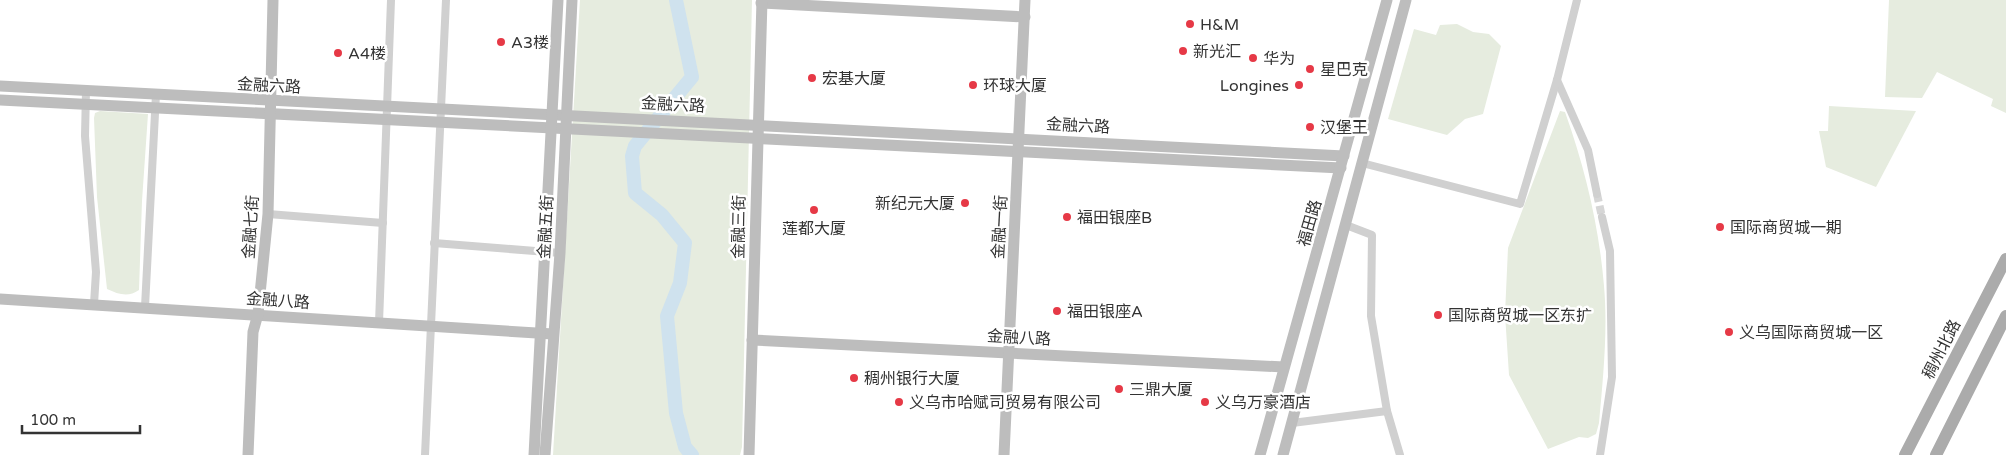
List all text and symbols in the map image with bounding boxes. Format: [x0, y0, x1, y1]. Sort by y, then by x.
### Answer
place label: H&M [1200, 15, 1239, 35]
marker: H&M [1184, 18, 1196, 30]
place label: A3楼 [511, 33, 549, 53]
marker: A3楼 [495, 36, 507, 48]
place label: 新光汇 [1193, 42, 1241, 62]
place label: A4楼 [348, 44, 386, 64]
marker: 新光汇 [1177, 45, 1189, 57]
marker: A4楼 [332, 47, 344, 59]
place label: 华为 [1263, 49, 1295, 69]
marker: 华为 [1247, 52, 1259, 64]
place label: 星巴克 [1320, 60, 1368, 80]
marker: 星巴克 [1304, 63, 1316, 75]
place label: 宏基大厦 [822, 69, 886, 89]
marker: 宏基大厦 [806, 72, 818, 84]
street label: 金融六路 [236, 74, 301, 98]
place label: 环球大厦 [983, 76, 1047, 96]
place label: Longines [1220, 76, 1289, 96]
marker: 环球大厦 [967, 79, 979, 91]
marker: Longines [1293, 79, 1305, 91]
street label: 金融六路 [640, 93, 705, 117]
street label: 金融六路 [1045, 114, 1110, 138]
place label: 汉堡王 [1320, 118, 1368, 138]
marker: 汉堡王 [1304, 121, 1316, 133]
street label: 金融七街 [239, 194, 263, 260]
place label: 新纪元大厦 [875, 194, 955, 214]
street label: 金融五街 [534, 195, 558, 260]
street label: 金融三街 [728, 195, 750, 259]
street label: 金融一街 [988, 195, 1012, 260]
marker: 新纪元大厦 [959, 197, 971, 209]
street label: 福田路 [1294, 197, 1326, 249]
marker: 莲都大厦 [808, 204, 820, 216]
place label: 福田银座B [1077, 208, 1152, 228]
marker: 福田银座B [1061, 211, 1073, 223]
place label: 国际商贸城一期 [1730, 218, 1842, 238]
place label: 莲都大厦 [782, 219, 846, 239]
marker: 国际商贸城一期 [1714, 221, 1726, 233]
street label: 金融八路 [245, 289, 311, 313]
place label: 福田银座A [1067, 302, 1143, 322]
marker: 福田银座A [1051, 305, 1063, 317]
place label: 国际商贸城一区东扩 [1448, 306, 1592, 326]
marker: 国际商贸城一区东扩 [1432, 309, 1444, 321]
street label: 稠州北路 [1918, 316, 1965, 383]
place label: 义乌国际商贸城一区 [1739, 323, 1883, 343]
street label: 金融八路 [986, 326, 1051, 350]
marker: 义乌国际商贸城一区 [1723, 326, 1735, 338]
place label: 稠州银行大厦 [864, 369, 960, 389]
marker: 稠州银行大厦 [848, 372, 860, 384]
place label: 三鼎大厦 [1129, 380, 1193, 400]
marker: 三鼎大厦 [1113, 383, 1125, 395]
place label: 义乌市哈赋司贸易有限公司 [909, 393, 1101, 413]
place label: 义乌万豪酒店 [1215, 393, 1311, 413]
marker: 义乌市哈赋司贸易有限公司 [893, 396, 905, 408]
marker: 义乌万豪酒店 [1199, 396, 1211, 408]
scale bar [22, 402, 140, 434]
text: 100 m [30, 411, 76, 429]

